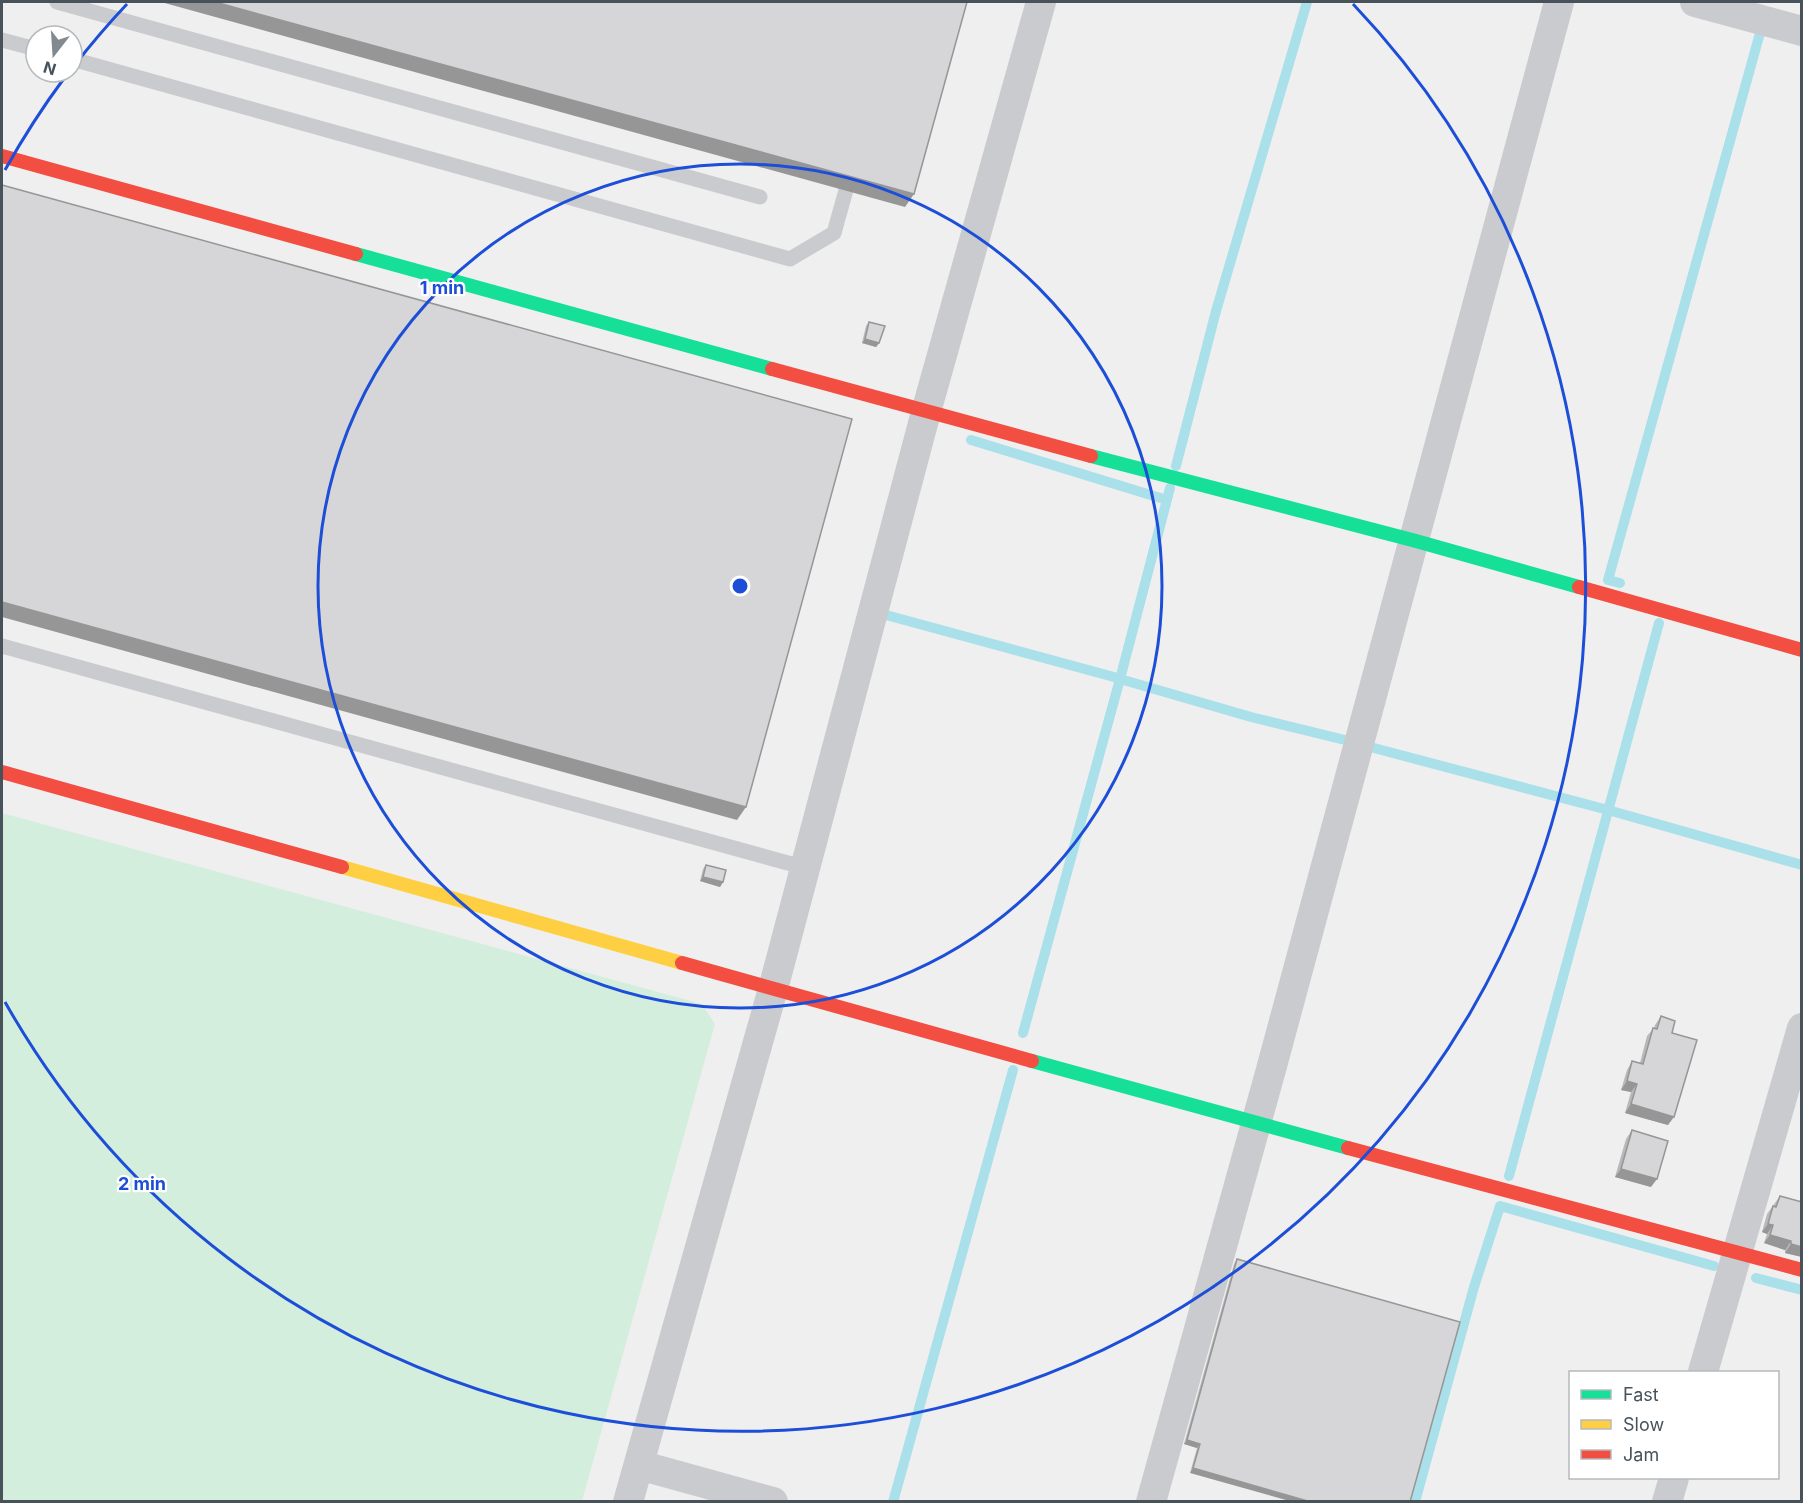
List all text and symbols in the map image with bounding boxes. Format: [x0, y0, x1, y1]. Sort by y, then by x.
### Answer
north arrow [24, 24, 84, 84]
text: N [41, 57, 58, 80]
text: 1 min [420, 277, 464, 298]
centre of rings [730, 576, 750, 596]
text: 2 min [118, 1173, 166, 1194]
legend [1569, 1371, 1779, 1479]
text: Fast [1623, 1384, 1659, 1405]
text: Slow [1623, 1414, 1664, 1435]
text: Jam [1623, 1444, 1659, 1465]

